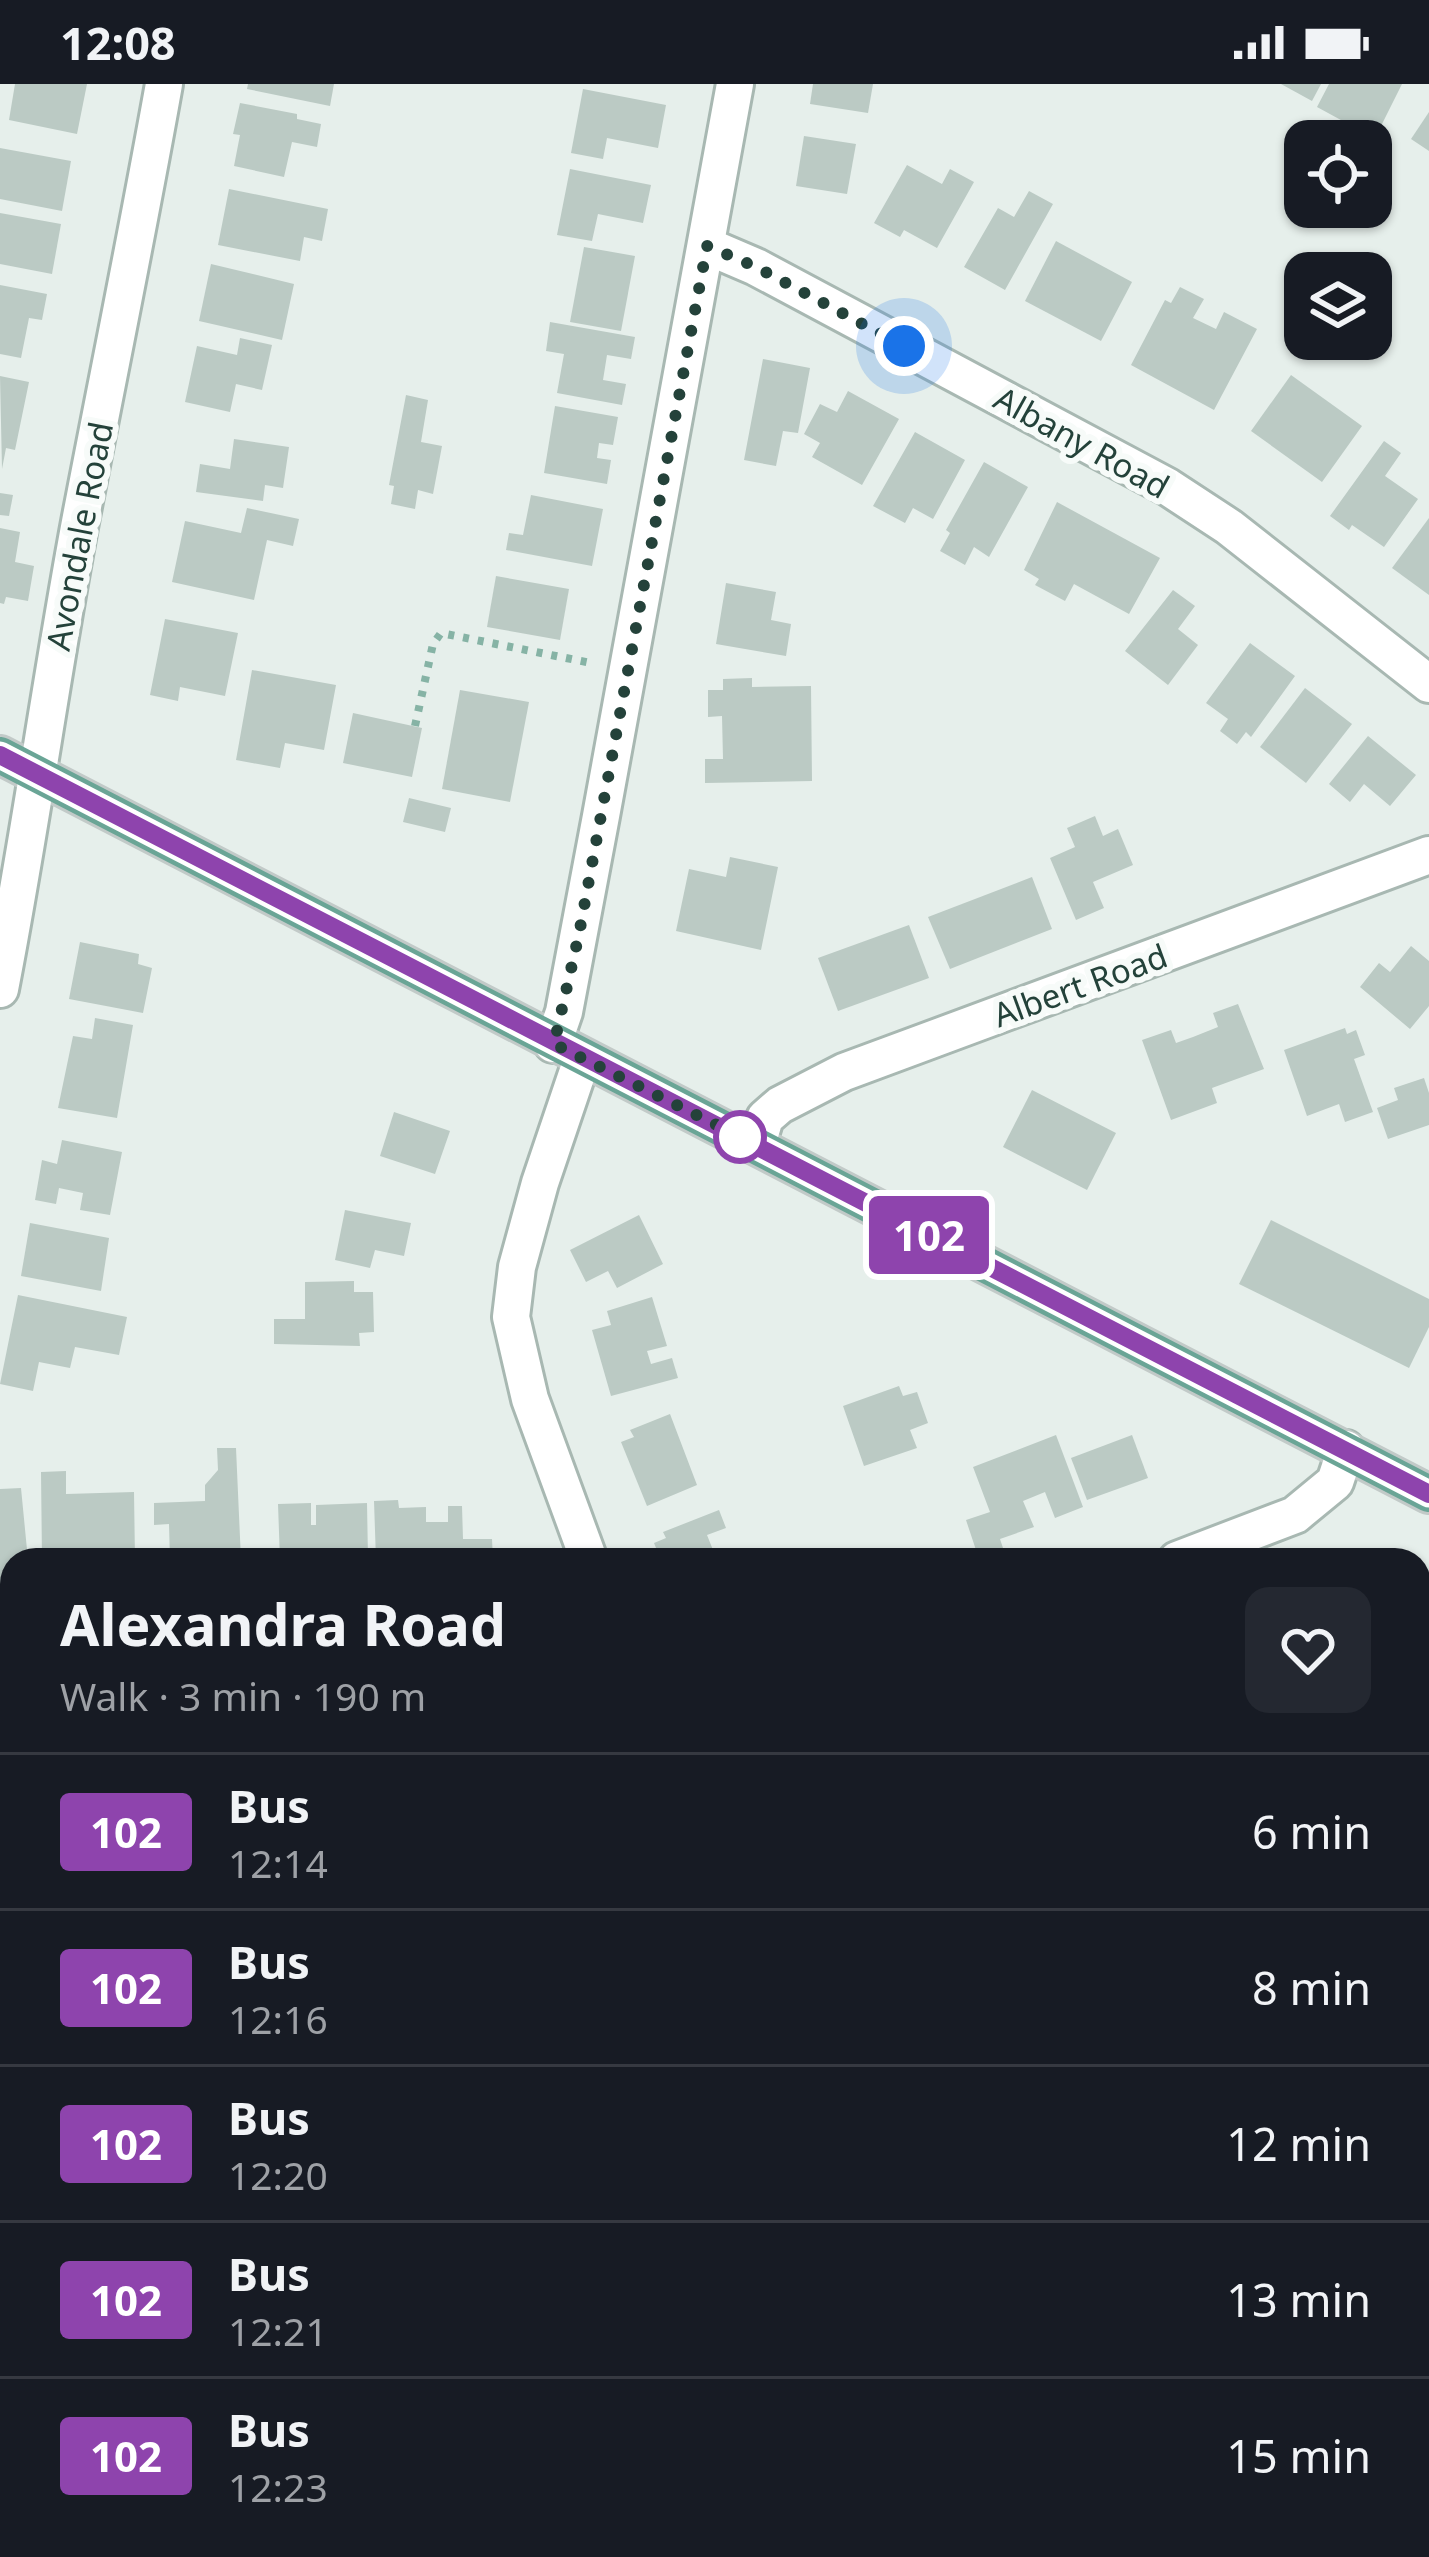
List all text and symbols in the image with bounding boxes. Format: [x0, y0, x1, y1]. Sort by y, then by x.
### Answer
text: 12:08 [60, 12, 176, 73]
map controls [1284, 120, 1392, 360]
button: locate [1284, 120, 1392, 228]
button: layers [1284, 252, 1392, 360]
your location [874, 316, 934, 376]
street label: Albany Road [986, 375, 1178, 509]
street label: Avondale Road [35, 418, 123, 654]
street label: Albert Road [987, 933, 1173, 1037]
unlabelled marker [715, 1112, 765, 1162]
line badge: 102 [860, 1196, 998, 1274]
text: 102 [893, 1206, 965, 1263]
text: Alexandra Road [60, 1585, 506, 1663]
button: heart [1245, 1587, 1371, 1713]
text: Walk · 3 min · 190 m [60, 1669, 426, 1722]
text: Bus [228, 1775, 310, 1836]
text: 6 min [1252, 1801, 1371, 1862]
text: 102 [90, 1803, 162, 1860]
text: 12:14 [228, 1836, 328, 1889]
text: Bus [228, 1931, 310, 1992]
text: 8 min [1252, 1957, 1371, 2018]
text: 102 [90, 1959, 162, 2016]
text: 12:16 [228, 1992, 328, 2045]
text: Bus [228, 2087, 310, 2148]
text: 12 min [1226, 2113, 1371, 2174]
text: 102 [90, 2115, 162, 2172]
text: 12:20 [228, 2148, 328, 2201]
text: Bus [228, 2243, 310, 2304]
text: 13 min [1226, 2269, 1371, 2330]
text: 102 [90, 2271, 162, 2328]
text: 12:21 [228, 2304, 328, 2357]
text: Bus [228, 2399, 310, 2460]
text: 15 min [1226, 2425, 1371, 2486]
text: 102 [90, 2427, 162, 2484]
text: 12:23 [228, 2460, 328, 2513]

